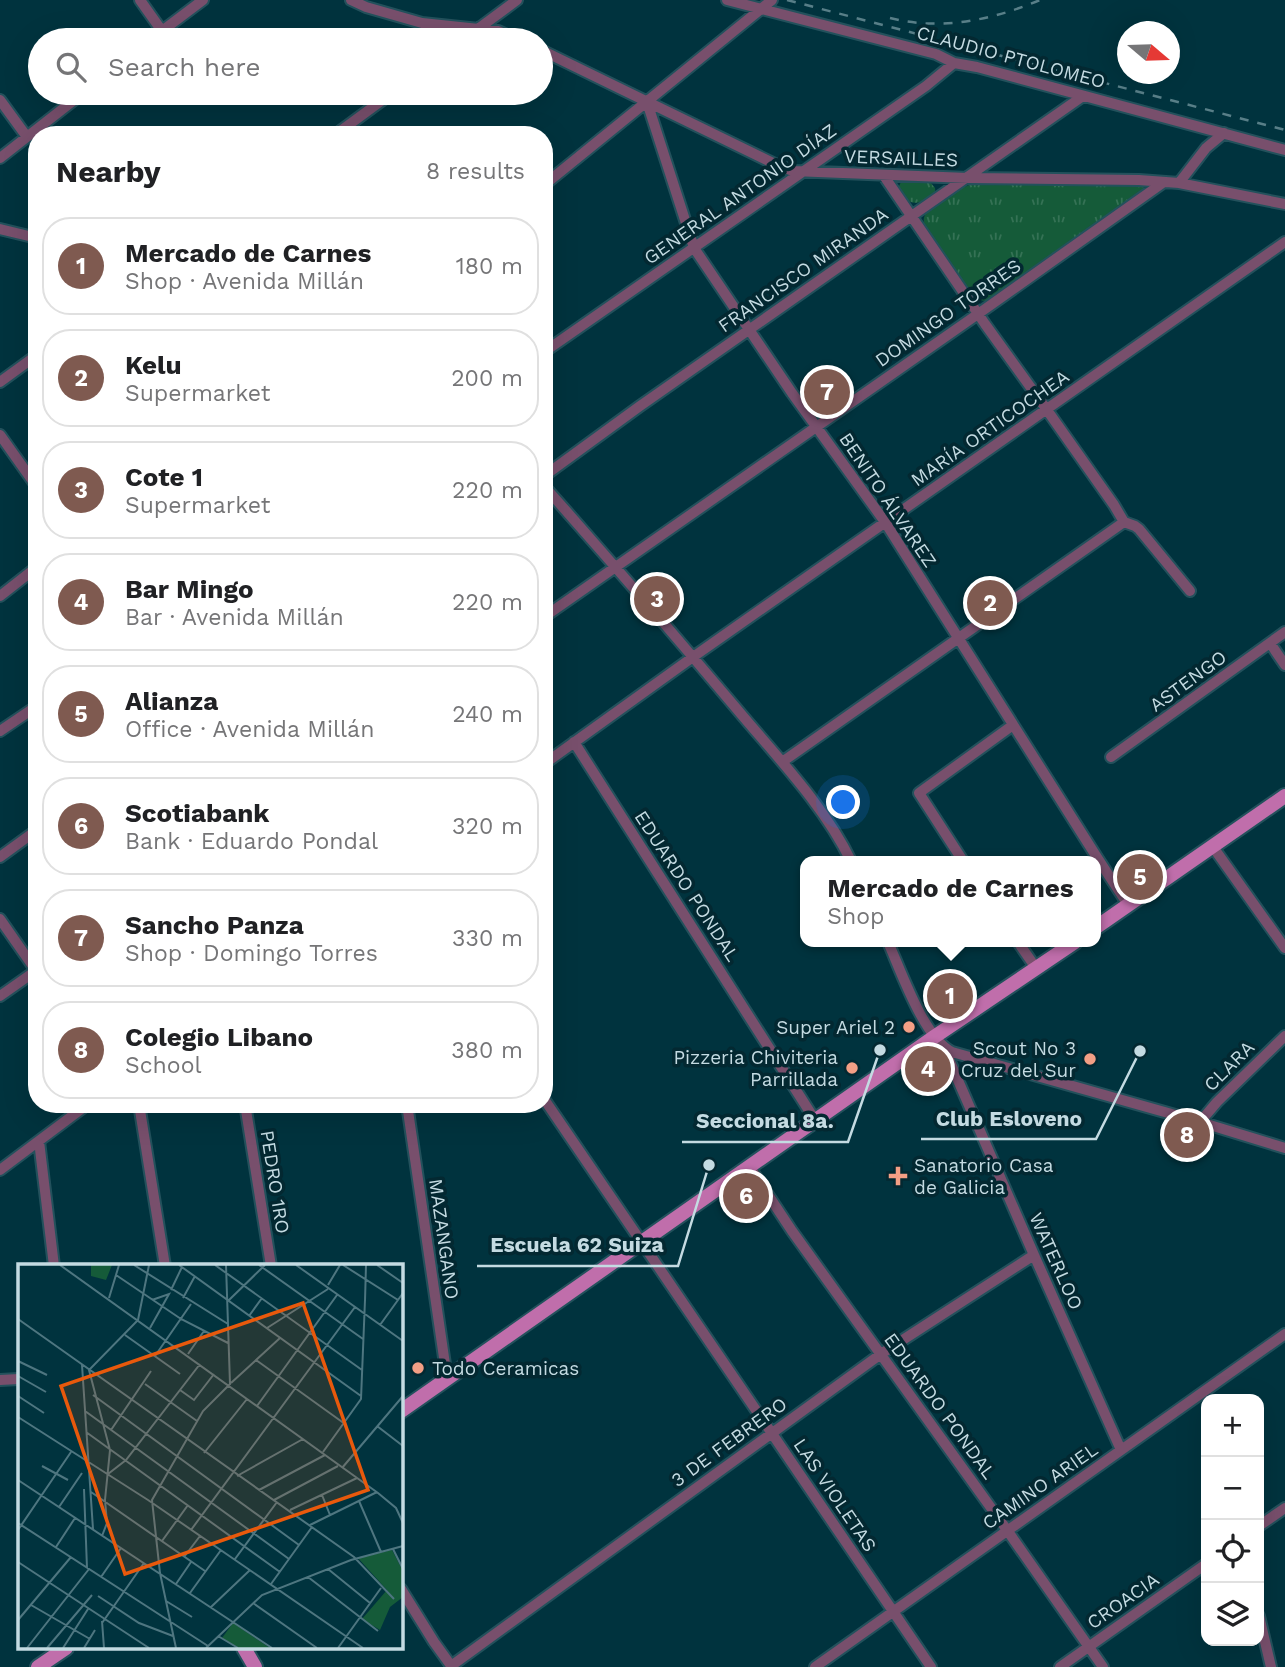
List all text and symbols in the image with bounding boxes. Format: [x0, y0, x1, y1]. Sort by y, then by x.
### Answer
street label: CLAUDIO PTOLOMEO [914, 21, 1108, 93]
north arrow [1117, 21, 1180, 84]
search box [28, 28, 553, 105]
icon: search [52, 48, 90, 86]
text: Search here [108, 52, 260, 82]
street label: GENERAL ANTONIO DÍAZ [639, 119, 841, 269]
street label: VERSAILLES [843, 145, 959, 171]
text: Nearby [56, 154, 161, 189]
text: 8 results [426, 158, 525, 185]
street label: FRANCISCO MIRANDA [714, 202, 893, 337]
text: Mercado de Carnes [125, 238, 371, 268]
text: 1 [76, 253, 86, 280]
text: 180 m [456, 253, 523, 280]
street label: DOMINGO TORRES [871, 254, 1025, 372]
text: Shop · Avenida Millán [125, 268, 364, 295]
text: Kelu [125, 350, 182, 380]
street label: MARÍA ORTICOCHEA [907, 364, 1074, 491]
text: 2 [74, 365, 88, 392]
text: 200 m [451, 365, 523, 392]
pin: 7 [804, 366, 850, 418]
text: Supermarket [125, 380, 270, 407]
street label: BENITO ÁLVAREZ [834, 428, 942, 572]
text: Cote 1 [125, 462, 203, 492]
text: 3 [74, 477, 88, 504]
text: 220 m [452, 477, 523, 504]
text: Supermarket [125, 492, 270, 519]
pin: 3 [634, 573, 680, 625]
text: Bar Mingo [125, 574, 254, 604]
pin: 2 [967, 577, 1013, 629]
text: 4 [74, 589, 88, 616]
text: 220 m [452, 589, 523, 616]
text: Bar · Avenida Millán [125, 604, 344, 631]
street label: ASTENGO [1145, 645, 1231, 717]
text: Alianza [125, 686, 218, 716]
text: 5 [74, 701, 88, 728]
text: 240 m [452, 701, 523, 728]
text: Office · Avenida Millán [125, 716, 374, 743]
your location [826, 785, 860, 819]
text: Scotiabank [125, 798, 270, 828]
street label: EDUARDO PONDAL [630, 806, 744, 966]
text: 6 [74, 813, 88, 840]
text: 320 m [452, 813, 523, 840]
text: Bank · Eduardo Pondal [125, 828, 378, 855]
pin: 5 [1117, 851, 1163, 903]
popup [800, 856, 1101, 947]
text: Mercado de Carnes [827, 873, 1074, 903]
text: Shop [827, 903, 884, 930]
text: Sancho Panza [125, 910, 304, 940]
text: 7 [74, 925, 88, 952]
text: 330 m [452, 925, 523, 952]
text: Shop · Domingo Torres [125, 940, 378, 967]
pin: 1 [927, 970, 973, 1022]
place label: Super Ariel 2 [776, 1016, 895, 1039]
marker: Super Ariel 2 [901, 1019, 917, 1035]
text: Colegio Libano [125, 1022, 313, 1052]
street label: CLARA [1199, 1036, 1259, 1096]
text: 8 [74, 1037, 88, 1064]
text: 380 m [451, 1037, 523, 1064]
place label: Scout No 3 Cruz del Sur [961, 1037, 1076, 1082]
pin: 4 [905, 1043, 951, 1095]
place label: Pizzeria Chiviteria Parrillada [673, 1046, 838, 1091]
marker: Scout No 3 Cruz del Sur [1082, 1051, 1098, 1067]
text: School [125, 1052, 202, 1079]
marker: Pizzeria Chiviteria Parrillada [844, 1060, 860, 1076]
callout: Club Esloveno [921, 1097, 1096, 1139]
callout: Seccional 8a. [682, 1100, 848, 1142]
text: Club Esloveno [936, 1106, 1082, 1131]
text: Seccional 8a. [696, 1108, 834, 1133]
pin: 8 [1164, 1109, 1210, 1161]
street label: PEDRO 1RO [255, 1129, 295, 1235]
place label: Sanatorio Casa de Galicia [914, 1154, 1054, 1199]
marker: Sanatorio Casa de Galicia [888, 1166, 908, 1186]
pin: 6 [723, 1170, 769, 1222]
street label: MAZANGANO [424, 1177, 464, 1301]
street label: WATERLOO [1024, 1209, 1088, 1313]
callout: Escuela 62 Suiza [477, 1224, 678, 1266]
text: Escuela 62 Suiza [490, 1232, 665, 1257]
inset map [18, 1264, 402, 1650]
street label: EDUARDO PONDAL [879, 1328, 1001, 1484]
place label: Todo Ceramicas [432, 1357, 579, 1380]
marker: Todo Ceramicas [410, 1360, 426, 1376]
street label: 3 DE FEBRERO [667, 1392, 791, 1492]
map controls [1201, 1394, 1264, 1646]
button: + [1201, 1394, 1264, 1457]
street label: LAS VIOLETAS [789, 1434, 881, 1556]
street label: CAMINO ARIEL [978, 1438, 1102, 1534]
button: − [1201, 1457, 1264, 1520]
button: locate [1201, 1520, 1264, 1583]
street label: CROACIA [1083, 1568, 1164, 1634]
button: layers [1201, 1583, 1264, 1646]

